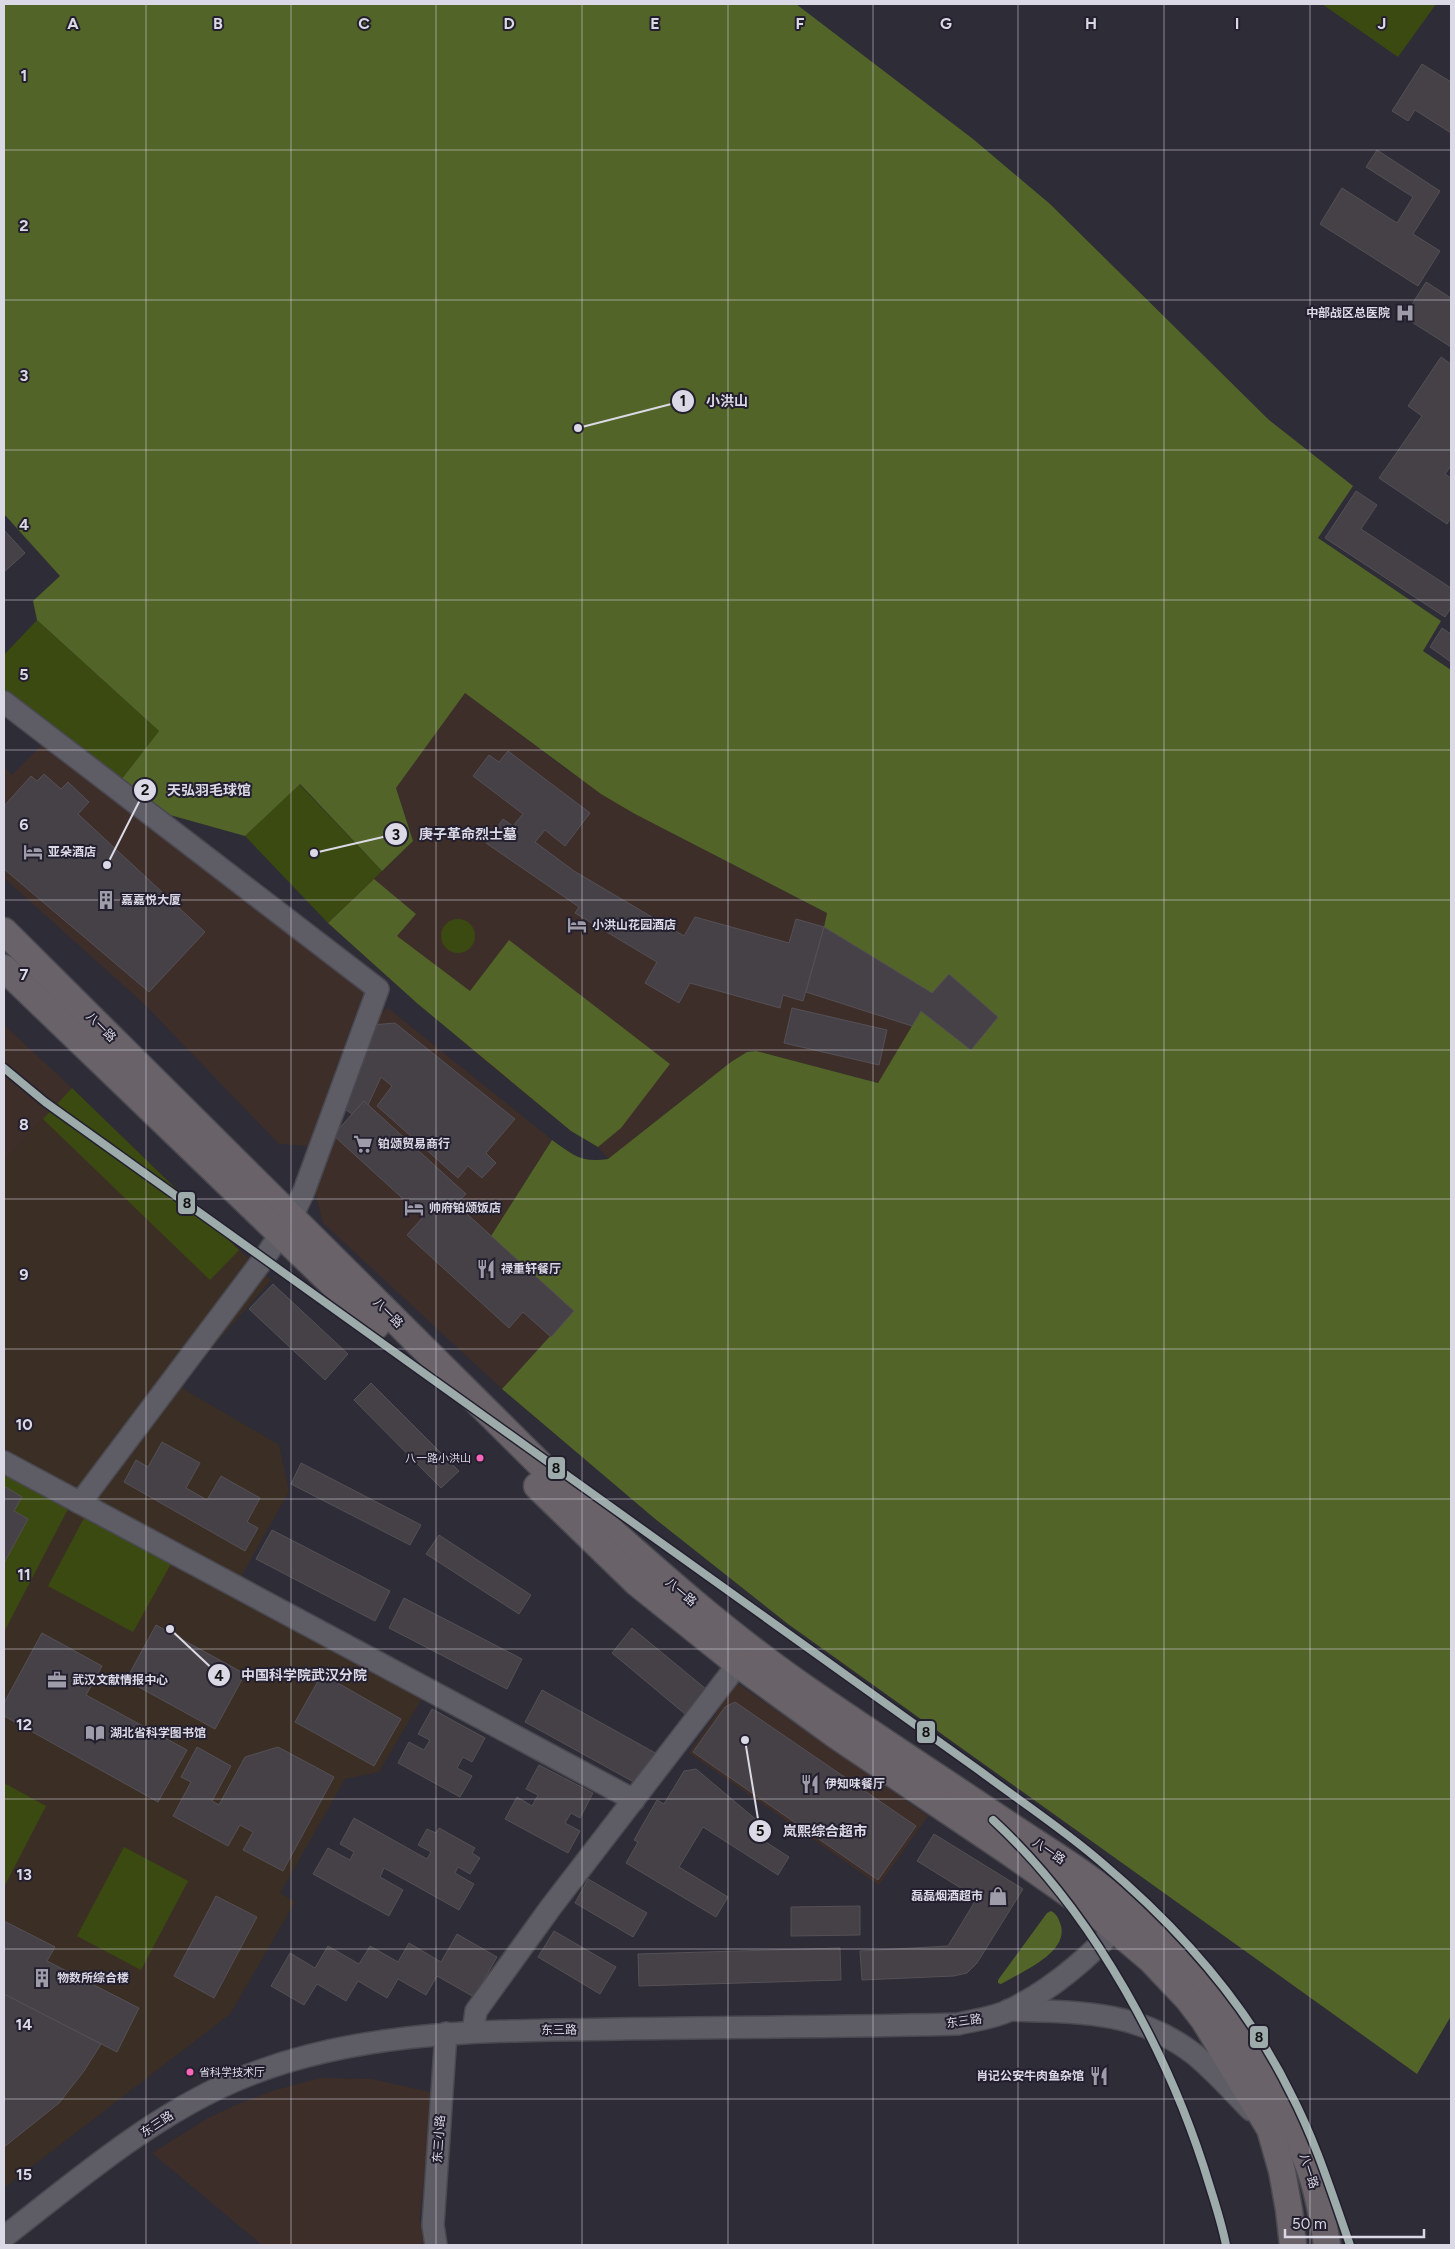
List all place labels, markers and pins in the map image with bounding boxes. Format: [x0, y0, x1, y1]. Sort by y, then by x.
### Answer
hospital icon: 中部战区总医院 [1394, 302, 1416, 324]
place label: 中部战区总医院 [1306, 306, 1390, 320]
callout: 小洪山 [671, 387, 758, 416]
callout: 天弘羽毛球馆 [132, 776, 261, 805]
callout: 庚子革命烈士墓 [384, 820, 527, 849]
hotel icon: 亚朵酒店 [22, 841, 44, 863]
place label: 亚朵酒店 [48, 845, 96, 859]
building icon: 嘉嘉悦大厦 [95, 889, 117, 911]
place label: 嘉嘉悦大厦 [121, 893, 181, 907]
hotel icon: 小洪山花园酒店 [566, 914, 588, 936]
place label: 小洪山花园酒店 [592, 918, 676, 932]
supermarket icon: 铂颂贸易商行 [352, 1133, 374, 1155]
place label: 铂颂贸易商行 [378, 1137, 450, 1151]
hotel icon: 帅府铂颂饭店 [403, 1197, 425, 1219]
place label: 帅府铂颂饭店 [429, 1201, 501, 1215]
restaurant icon: 禄重轩餐厅 [475, 1258, 497, 1280]
place label: 禄重轩餐厅 [501, 1262, 561, 1276]
place label: 八一路小洪山 [405, 1452, 471, 1465]
marker: 八一路小洪山 [475, 1453, 485, 1463]
callout: 中国科学院武汉分院 [206, 1661, 377, 1690]
office icon: 武汉文献情报中心 [46, 1669, 68, 1691]
place label: 武汉文献情报中心 [72, 1673, 168, 1687]
library icon: 湖北省科学图书馆 [84, 1722, 106, 1744]
place label: 湖北省科学图书馆 [110, 1726, 206, 1740]
restaurant icon: 伊知味餐厅 [799, 1773, 821, 1795]
place label: 伊知味餐厅 [825, 1777, 885, 1791]
callout: 岚熙综合超市 [748, 1817, 877, 1846]
shop icon: 磊磊烟酒超市 [987, 1885, 1009, 1907]
place label: 磊磊烟酒超市 [911, 1889, 983, 1903]
building icon: 物数所综合楼 [31, 1967, 53, 1989]
place label: 物数所综合楼 [57, 1971, 129, 1985]
restaurant icon: 肖记公安牛肉鱼杂馆 [1088, 2065, 1110, 2087]
place label: 省科学技术厅 [199, 2066, 265, 2079]
marker: 省科学技术厅 [185, 2067, 195, 2077]
place label: 肖记公安牛肉鱼杂馆 [976, 2069, 1084, 2083]

